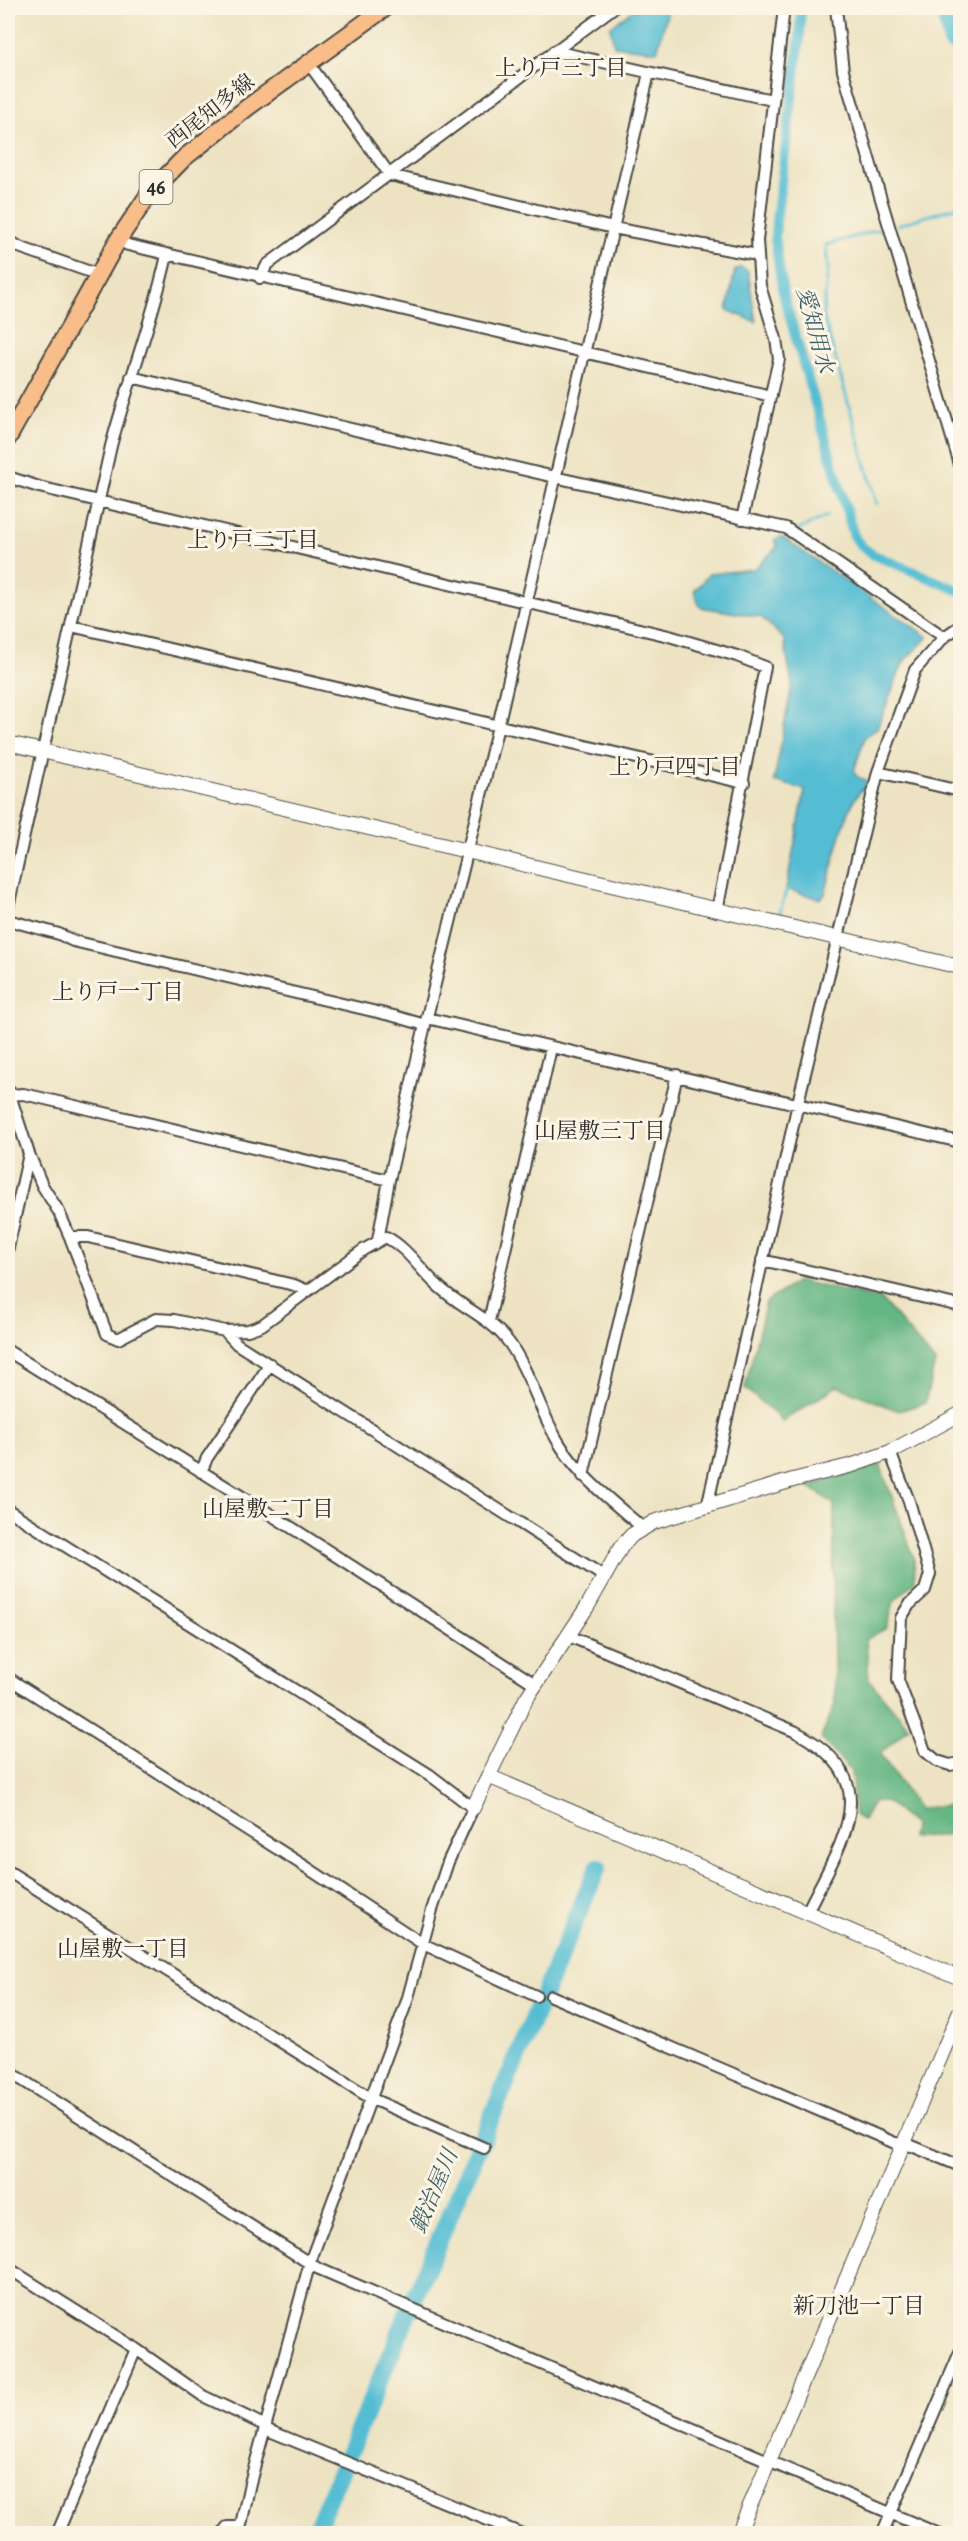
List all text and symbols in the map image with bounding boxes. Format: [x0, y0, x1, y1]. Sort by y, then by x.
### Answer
district label: 上り戸三丁目 [495, 53, 627, 83]
street label: 西尾知多線 [160, 68, 260, 154]
road number: 46 [140, 170, 172, 204]
water label: 愛知用水 [789, 284, 841, 378]
district label: 上り戸二丁目 [187, 525, 319, 555]
district label: 上り戸四丁目 [609, 752, 741, 782]
district label: 上り戸一丁目 [52, 977, 184, 1007]
district label: 山屋敷三丁目 [534, 1116, 666, 1146]
district label: 山屋敷二丁目 [202, 1494, 334, 1524]
district label: 山屋敷一丁目 [57, 1934, 189, 1964]
water label: 鍛治屋川 [403, 2143, 466, 2237]
district label: 新刀池一丁目 [793, 2291, 925, 2321]

